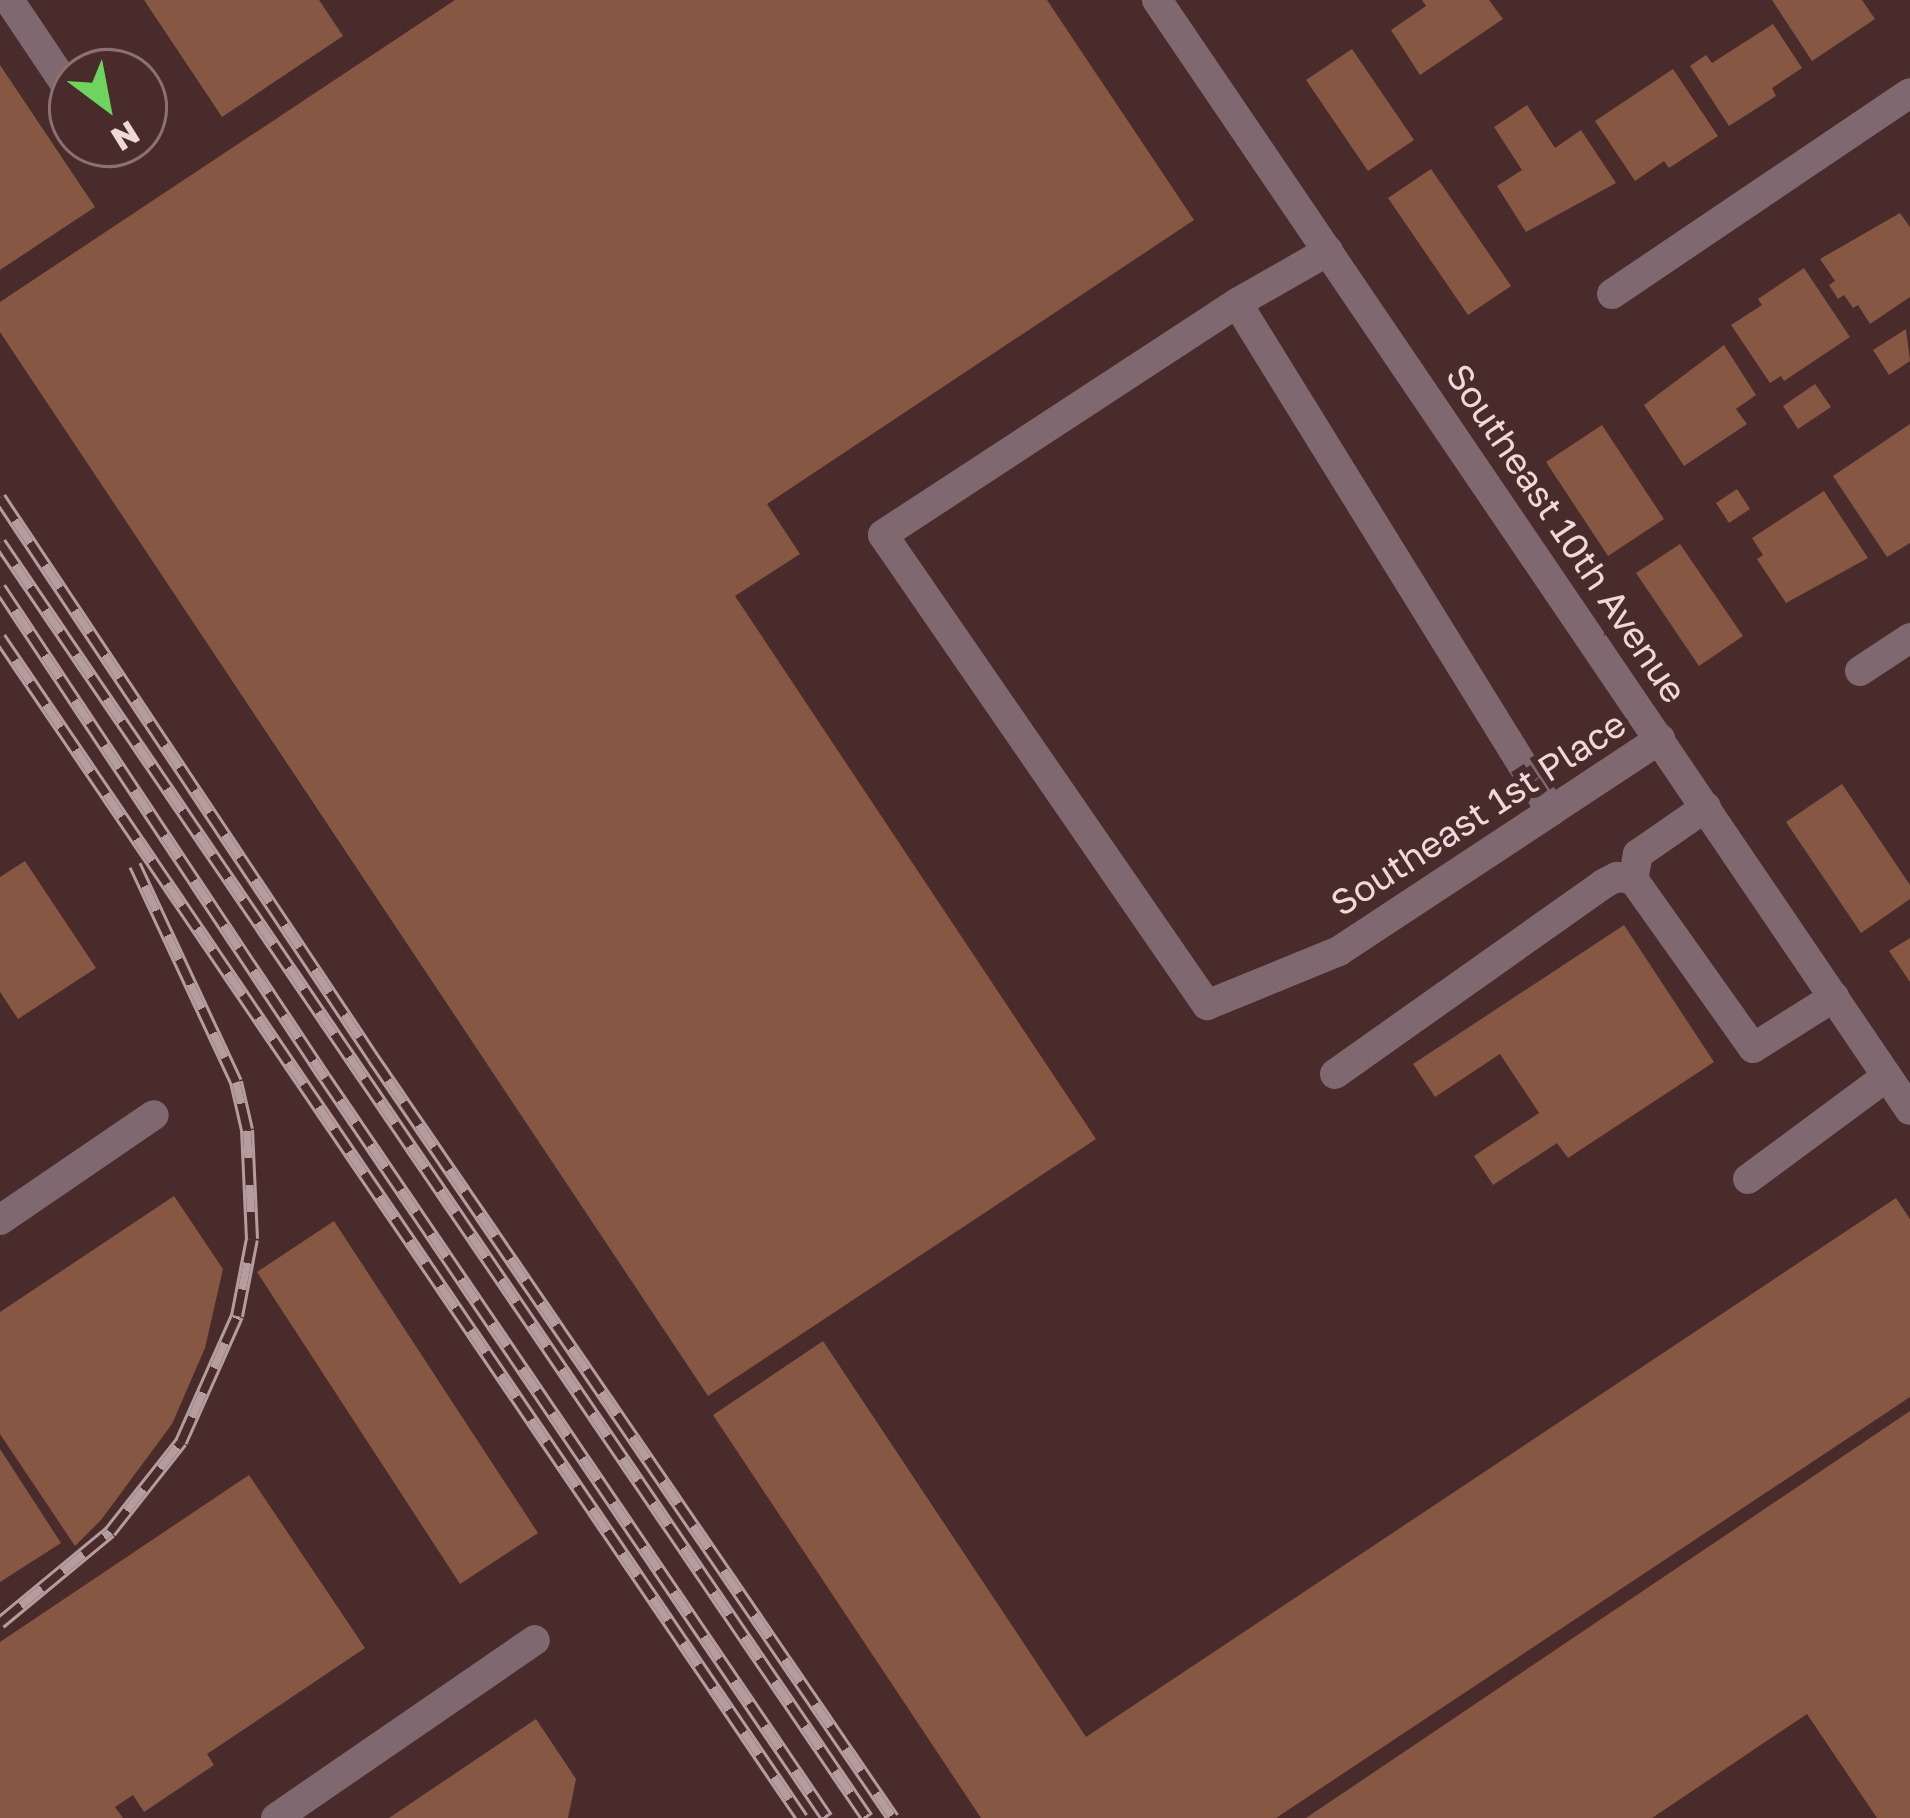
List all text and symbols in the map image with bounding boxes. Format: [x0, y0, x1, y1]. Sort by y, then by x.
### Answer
north arrow [48, 48, 168, 168]
text: N [105, 113, 147, 160]
street label: Southeast 10th Avenue [1438, 356, 1696, 710]
street label: Southeast 1st Place [1323, 702, 1633, 924]

